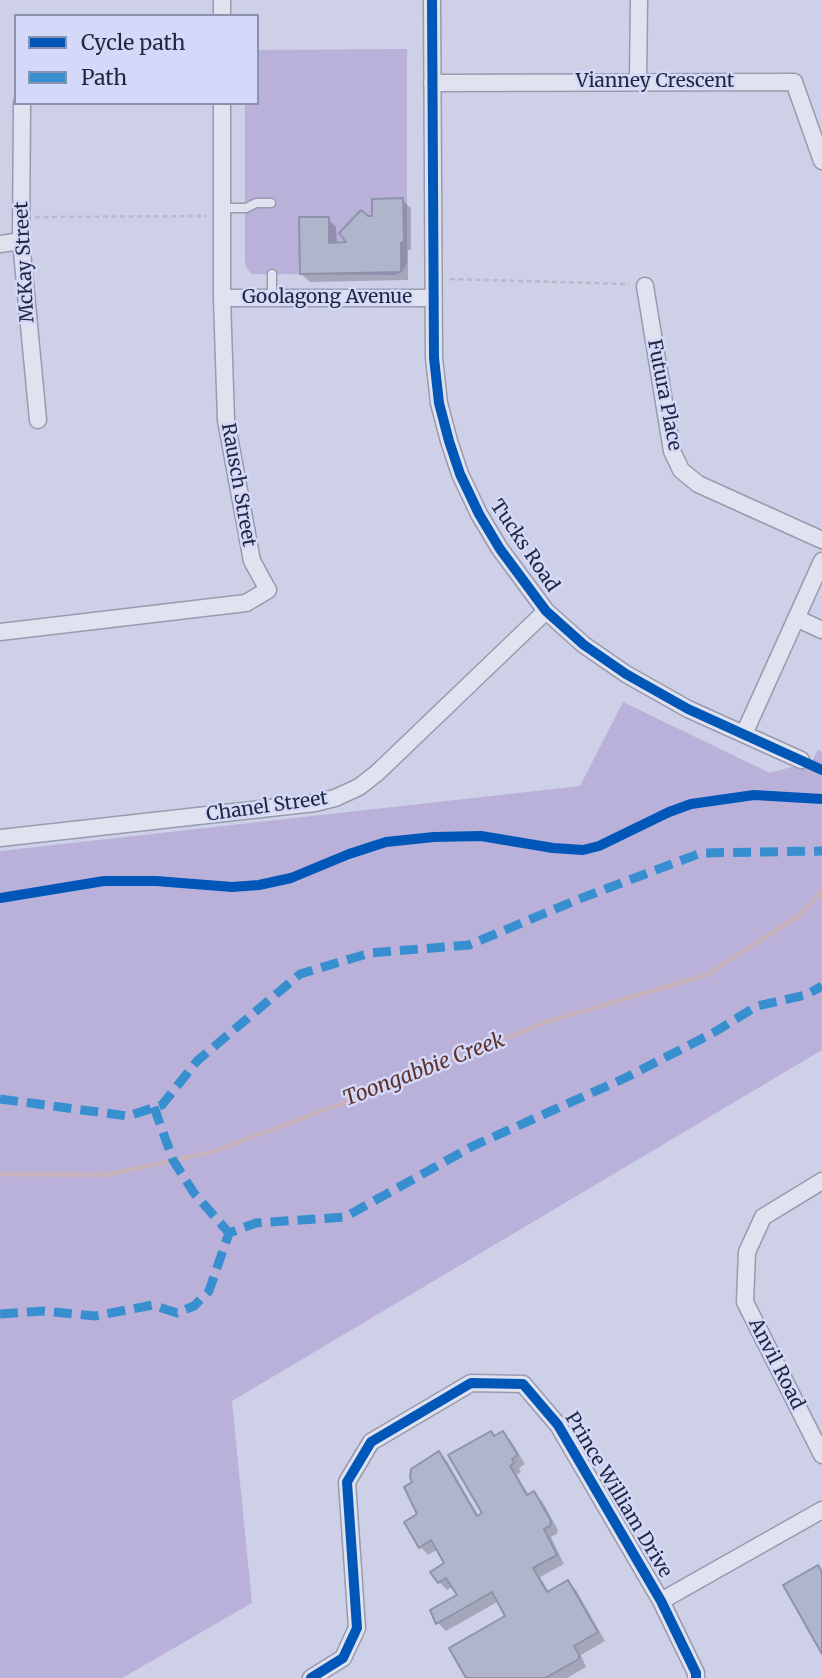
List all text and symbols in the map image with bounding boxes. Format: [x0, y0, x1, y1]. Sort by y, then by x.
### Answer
legend [14, 14, 259, 105]
text: Cycle path [81, 29, 185, 56]
text: Path [81, 64, 127, 91]
street label: Vianney Crescent [576, 71, 734, 93]
street label: McKay Street [10, 201, 40, 323]
street label: Goolagong Avenue [242, 287, 412, 309]
street label: Futura Place [642, 337, 686, 453]
street label: Rausch Street [216, 421, 260, 549]
street label: Tucks Road [485, 496, 563, 596]
street label: Chanel Street [205, 787, 329, 827]
water label: Toongabbie Creek [340, 1028, 508, 1112]
street label: Anvil Road [743, 1315, 809, 1413]
street label: Prince William Drive [560, 1408, 676, 1582]

